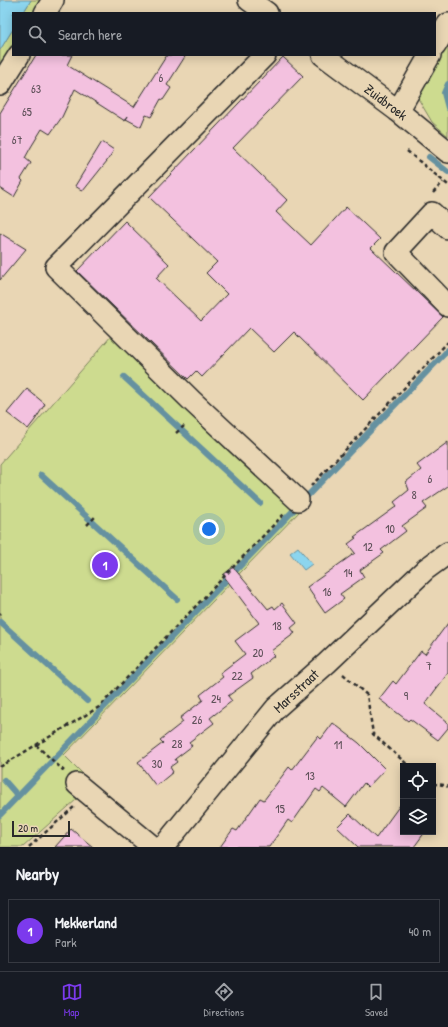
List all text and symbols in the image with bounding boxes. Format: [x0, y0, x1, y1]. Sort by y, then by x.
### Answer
search box [12, 12, 436, 56]
icon: search [26, 23, 48, 45]
text: Search here [58, 24, 122, 45]
house number: 6 [159, 69, 164, 86]
street label: Zuidbroek [361, 79, 412, 124]
house number: 63 [31, 80, 41, 97]
house number: 65 [22, 103, 32, 120]
house number: 67 [12, 131, 22, 148]
house number: 6 [428, 470, 433, 487]
house number: 8 [411, 486, 417, 503]
your location [199, 519, 219, 539]
house number: 10 [385, 520, 395, 537]
house number: 12 [363, 538, 373, 555]
pin: 1 [92, 550, 118, 580]
house number: 14 [344, 564, 353, 581]
house number: 16 [322, 583, 332, 600]
house number: 18 [272, 617, 282, 634]
house number: 20 [253, 644, 264, 661]
house number: 7 [426, 657, 432, 674]
street label: Marsstraat [269, 664, 323, 717]
house number: 22 [231, 667, 243, 684]
house number: 9 [404, 687, 409, 704]
house number: 24 [211, 690, 222, 707]
house number: 26 [192, 711, 202, 728]
house number: 28 [172, 735, 182, 752]
house number: 11 [334, 736, 342, 753]
house number: 30 [152, 755, 162, 772]
map controls [400, 763, 436, 835]
button: locate [400, 763, 436, 799]
house number: 13 [305, 767, 315, 784]
button: layers [400, 799, 436, 835]
house number: 15 [275, 800, 285, 817]
scale bar [12, 819, 70, 838]
text: 20 m [18, 821, 38, 835]
text: Nearby [16, 862, 59, 885]
text: Mekkerland [55, 912, 117, 933]
text: 1 [28, 922, 32, 940]
text: 40 m [408, 922, 431, 940]
text: Park [55, 933, 77, 951]
tab: Map [61, 981, 83, 1019]
tab: Directions [204, 981, 244, 1019]
tab: Saved [365, 981, 387, 1019]

